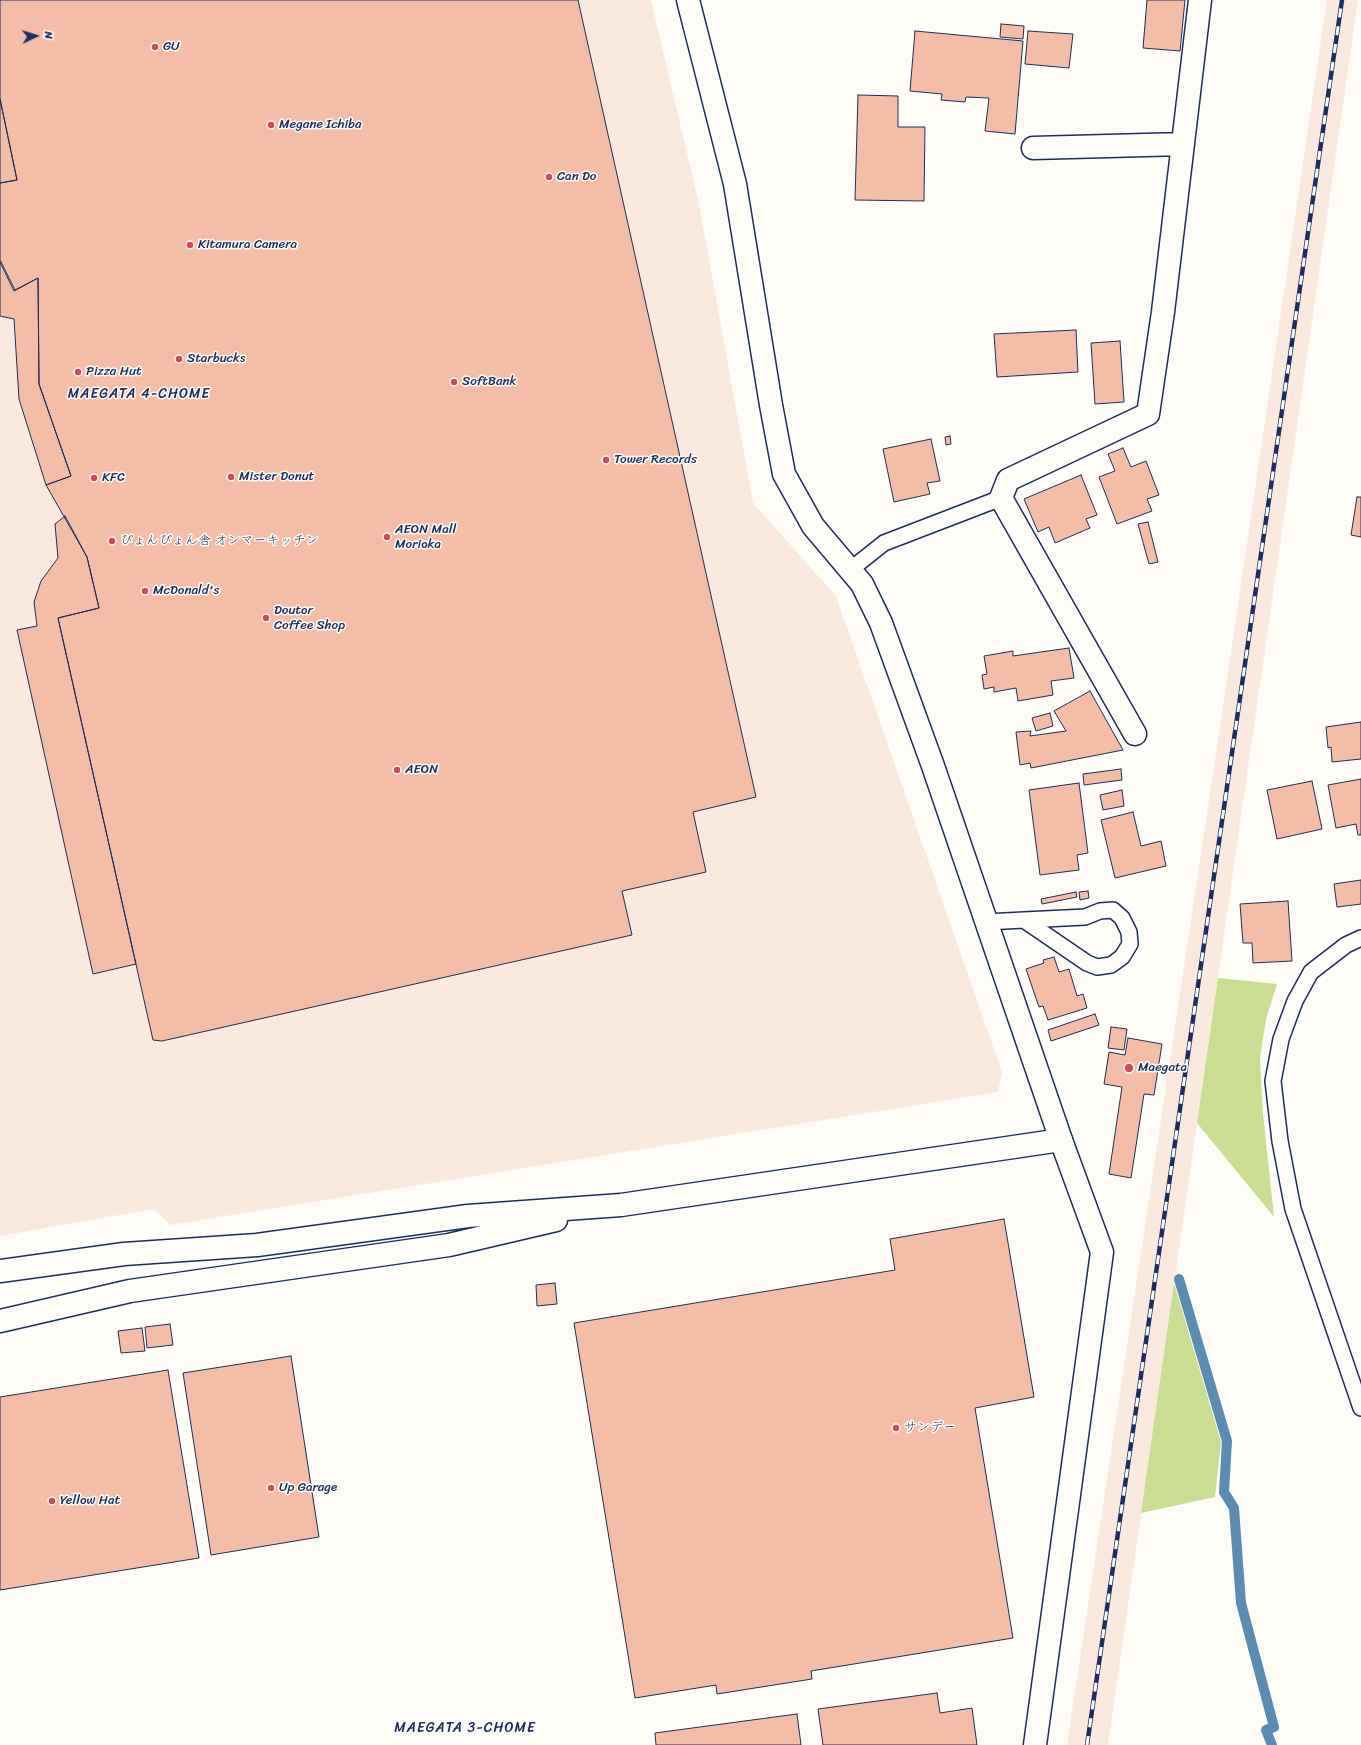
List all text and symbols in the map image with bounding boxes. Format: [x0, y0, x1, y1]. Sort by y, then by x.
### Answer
north arrow [16, 16, 56, 56]
text: N [39, 31, 58, 40]
place label: GU [163, 39, 180, 55]
marker: GU [150, 42, 160, 52]
place label: Megane Ichiba [279, 117, 362, 133]
marker: Megane Ichiba [266, 120, 276, 130]
place label: Can Do [557, 169, 596, 185]
marker: Can Do [544, 172, 554, 182]
place label: Kitamura Camera [198, 237, 297, 253]
marker: Kitamura Camera [185, 240, 195, 250]
place label: Starbucks [187, 351, 245, 367]
marker: Starbucks [174, 354, 184, 364]
place label: Pizza Hut [86, 364, 142, 380]
marker: Pizza Hut [73, 367, 83, 377]
place label: SoftBank [462, 374, 516, 390]
marker: SoftBank [449, 377, 459, 387]
district label: MAEGATA 4-CHOME [68, 386, 210, 402]
place label: Tower Records [614, 452, 697, 468]
marker: Tower Records [601, 455, 611, 465]
place label: Mister Donut [239, 469, 314, 485]
place label: KFC [102, 470, 125, 486]
marker: Mister Donut [226, 472, 236, 482]
marker: KFC [89, 473, 99, 483]
place label: AEON Mall Morioka [395, 522, 456, 553]
marker: AEON Mall Morioka [382, 532, 392, 542]
place label: ぴょんぴょん舎 オンマーキッチン [120, 533, 318, 549]
marker: ぴょんぴょん舎 オンマーキッチン [107, 536, 117, 546]
place label: McDonald's [153, 583, 219, 599]
marker: McDonald's [140, 586, 150, 596]
place label: Doutor Coffee Shop [274, 603, 345, 634]
marker: Doutor Coffee Shop [261, 613, 271, 623]
place label: AEON [405, 762, 438, 778]
marker: AEON [392, 765, 402, 775]
place label: Maegata [1138, 1060, 1187, 1076]
marker: Maegata [1123, 1062, 1135, 1074]
place label: サンデー [904, 1420, 956, 1436]
marker: サンデー [891, 1423, 901, 1433]
place label: Up Garage [279, 1480, 337, 1496]
marker: Up Garage [266, 1483, 276, 1493]
place label: Yellow Hat [60, 1493, 120, 1509]
marker: Yellow Hat [47, 1496, 57, 1506]
district label: MAEGATA 3-CHOME [395, 1720, 535, 1736]

